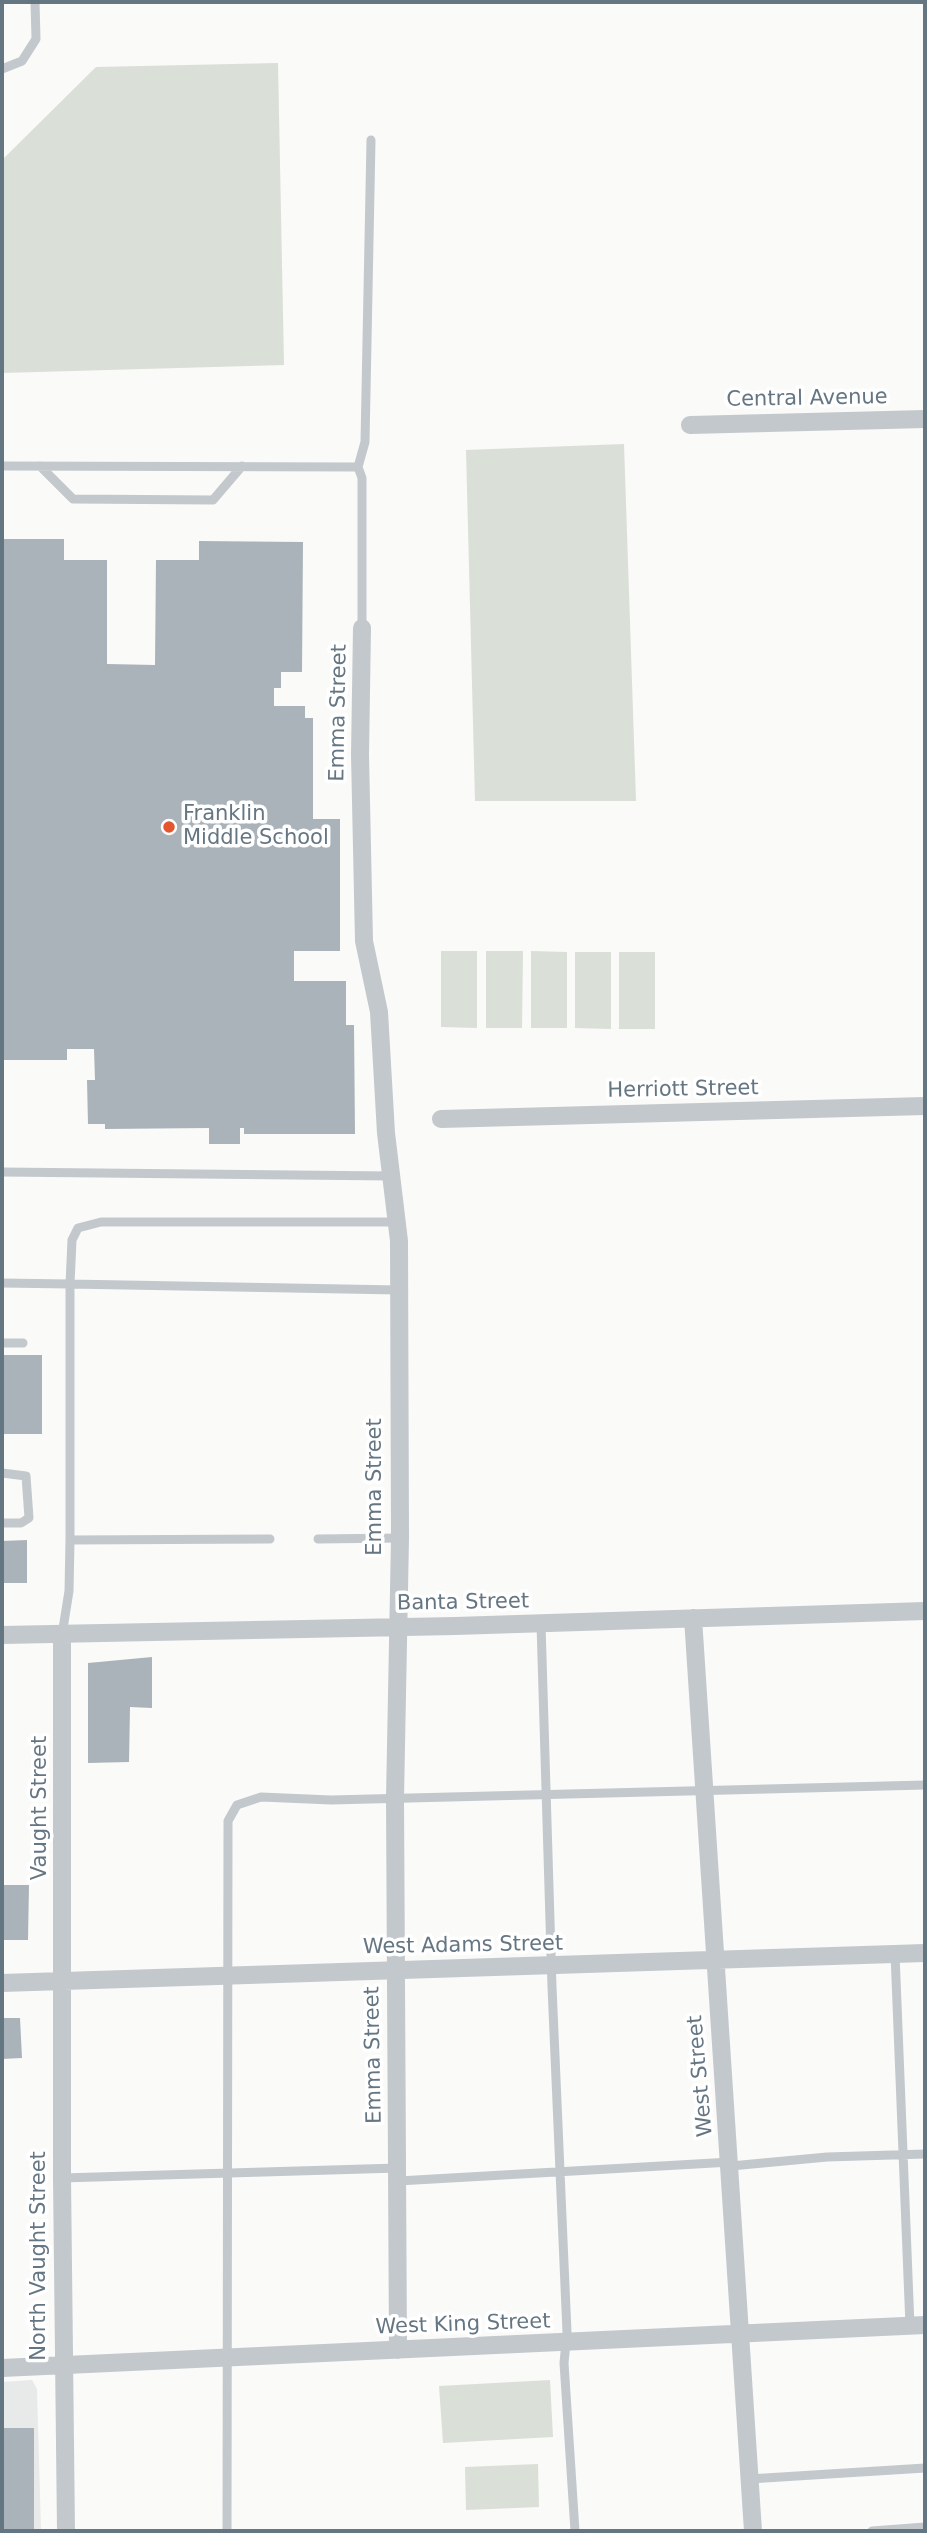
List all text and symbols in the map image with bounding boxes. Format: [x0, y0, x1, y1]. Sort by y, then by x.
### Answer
street label: Central Avenue [726, 385, 888, 413]
street label: Emma Street [325, 644, 353, 782]
place label: Franklin Middle School [183, 802, 329, 852]
marker: Franklin Middle School [161, 819, 177, 835]
street label: Herriott Street [607, 1076, 759, 1104]
street label: Emma Street [363, 1418, 389, 1556]
street label: Banta Street [397, 1589, 529, 1617]
street label: Vaught Street [28, 1736, 54, 1880]
street label: West Adams Street [363, 1932, 563, 1960]
street label: Emma Street [360, 1986, 388, 2124]
street label: West Street [683, 2014, 719, 2138]
street label: North Vaught Street [27, 2151, 53, 2361]
street label: West King Street [375, 2309, 551, 2341]

